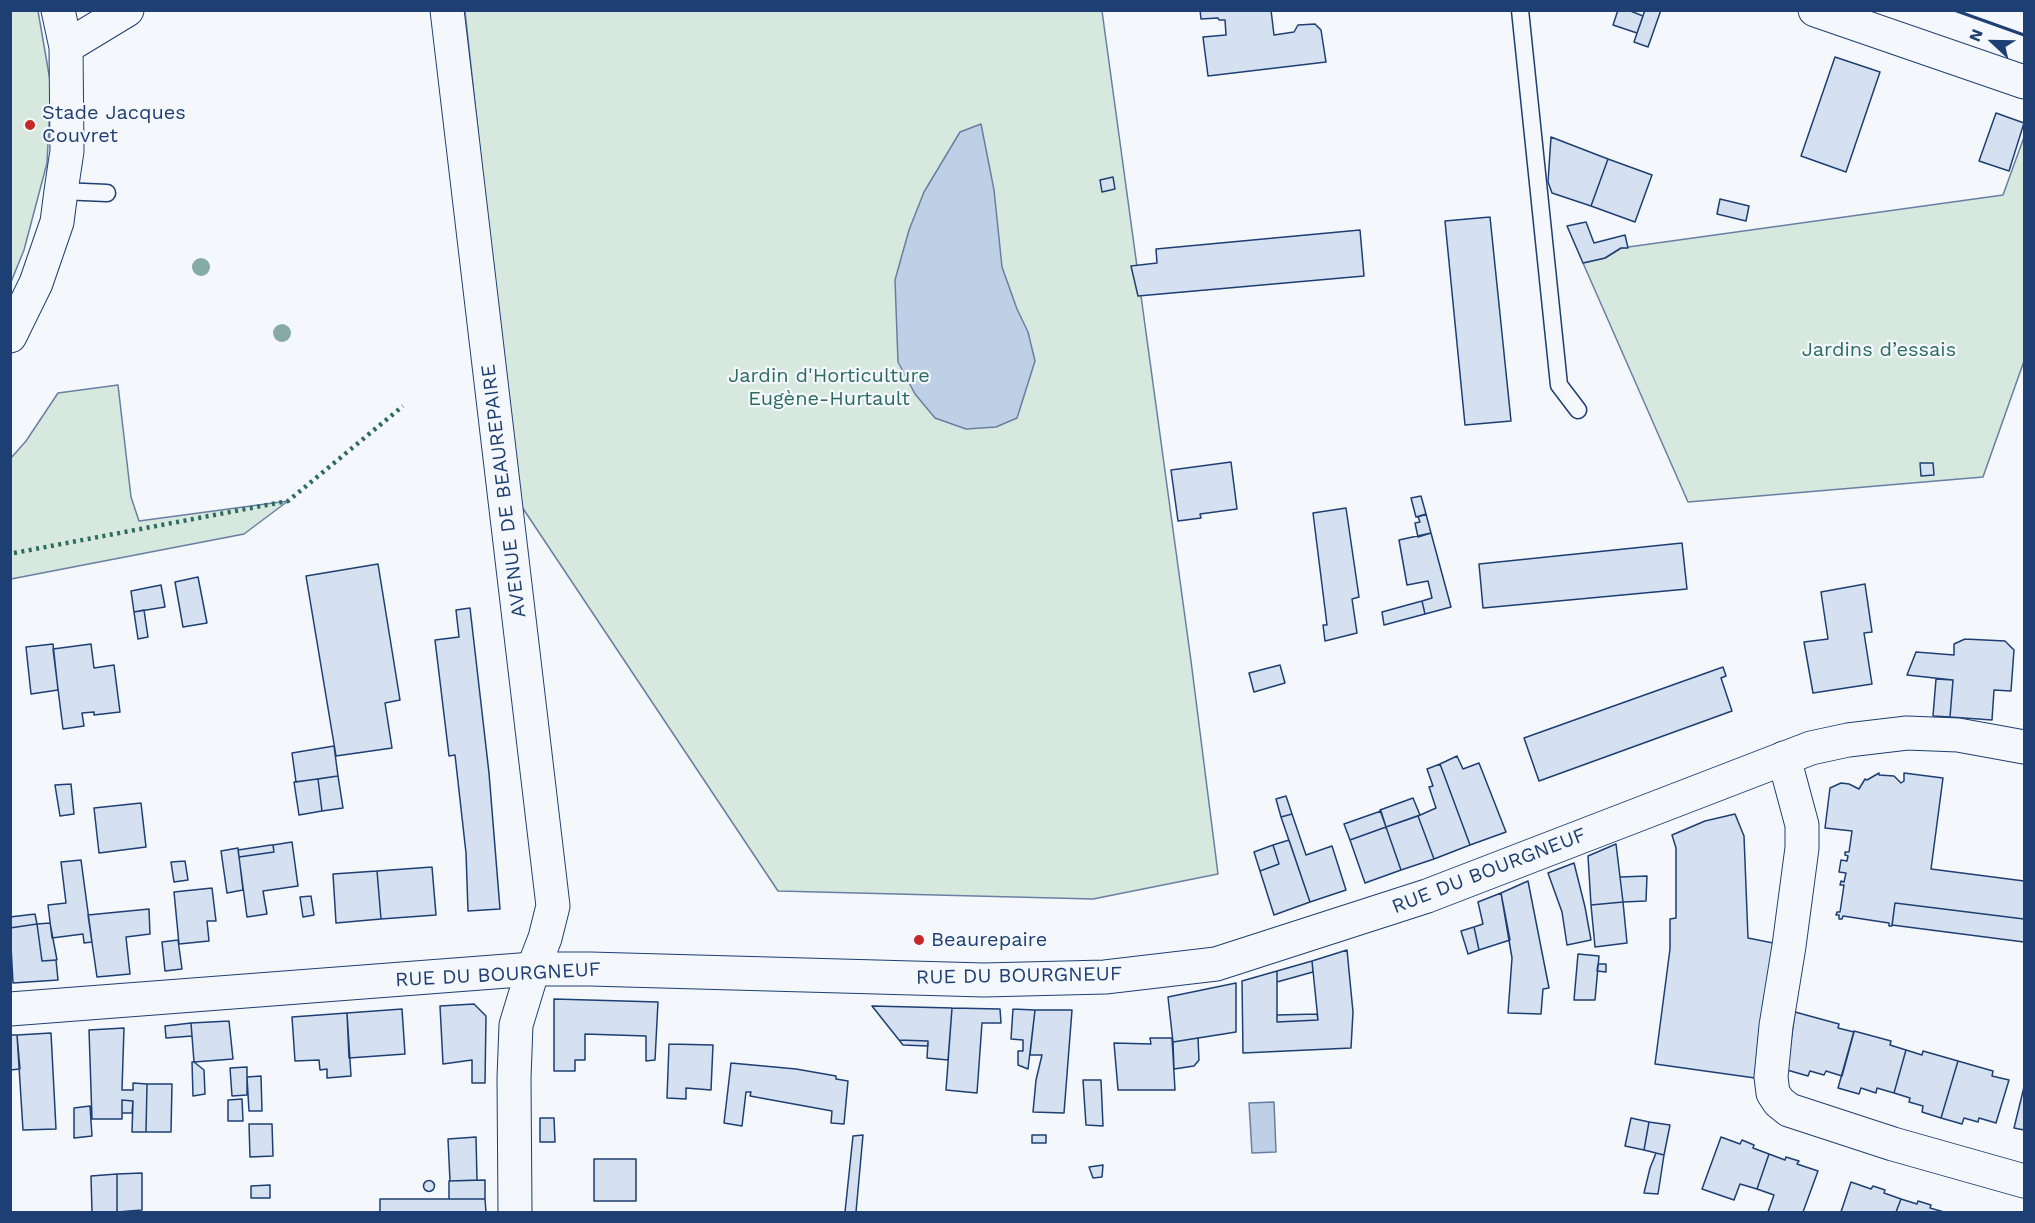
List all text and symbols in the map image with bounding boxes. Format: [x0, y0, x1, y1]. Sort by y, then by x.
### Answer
north arrow [1963, 12, 2023, 72]
text: N [1965, 26, 1987, 44]
place label: Stade Jacques Couvret [42, 101, 186, 148]
marker: Stade Jacques Couvret [23, 118, 37, 132]
park label: Jardins d’essais [1802, 338, 1956, 362]
street label: AVENUE DE BEAUREPAIRE [477, 363, 531, 619]
park label: Jardin d'Horticulture Eugène-Hurtault [728, 364, 930, 411]
street label: RUE DU BOURGNEUF [1389, 823, 1589, 919]
place label: Beaurepaire [931, 928, 1047, 952]
marker: Beaurepaire [912, 933, 926, 947]
street label: RUE DU BOURGNEUF [394, 958, 602, 992]
street label: RUE DU BOURGNEUF [916, 962, 1122, 990]

